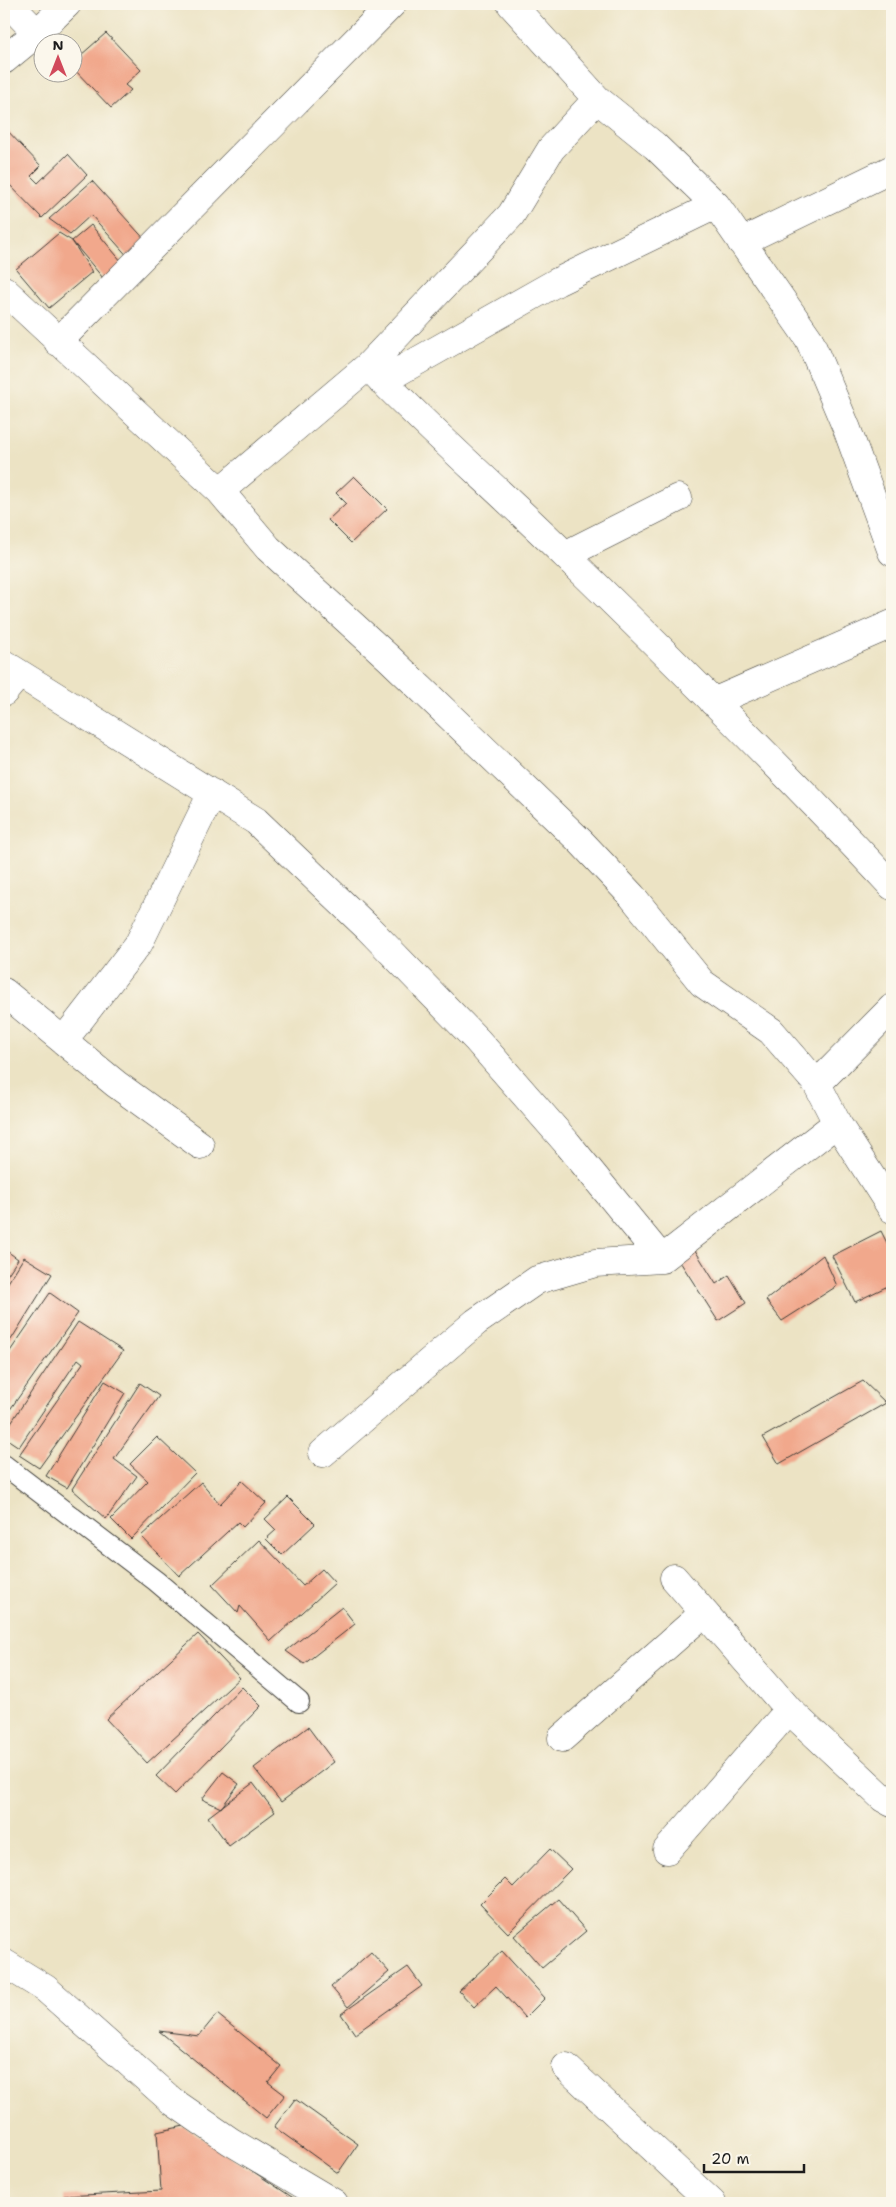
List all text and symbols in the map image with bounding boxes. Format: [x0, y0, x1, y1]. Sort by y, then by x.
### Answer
north arrow [32, 32, 82, 82]
text: N [52, 36, 64, 54]
scale bar [704, 2142, 804, 2174]
text: 20 m [711, 2149, 750, 2169]

